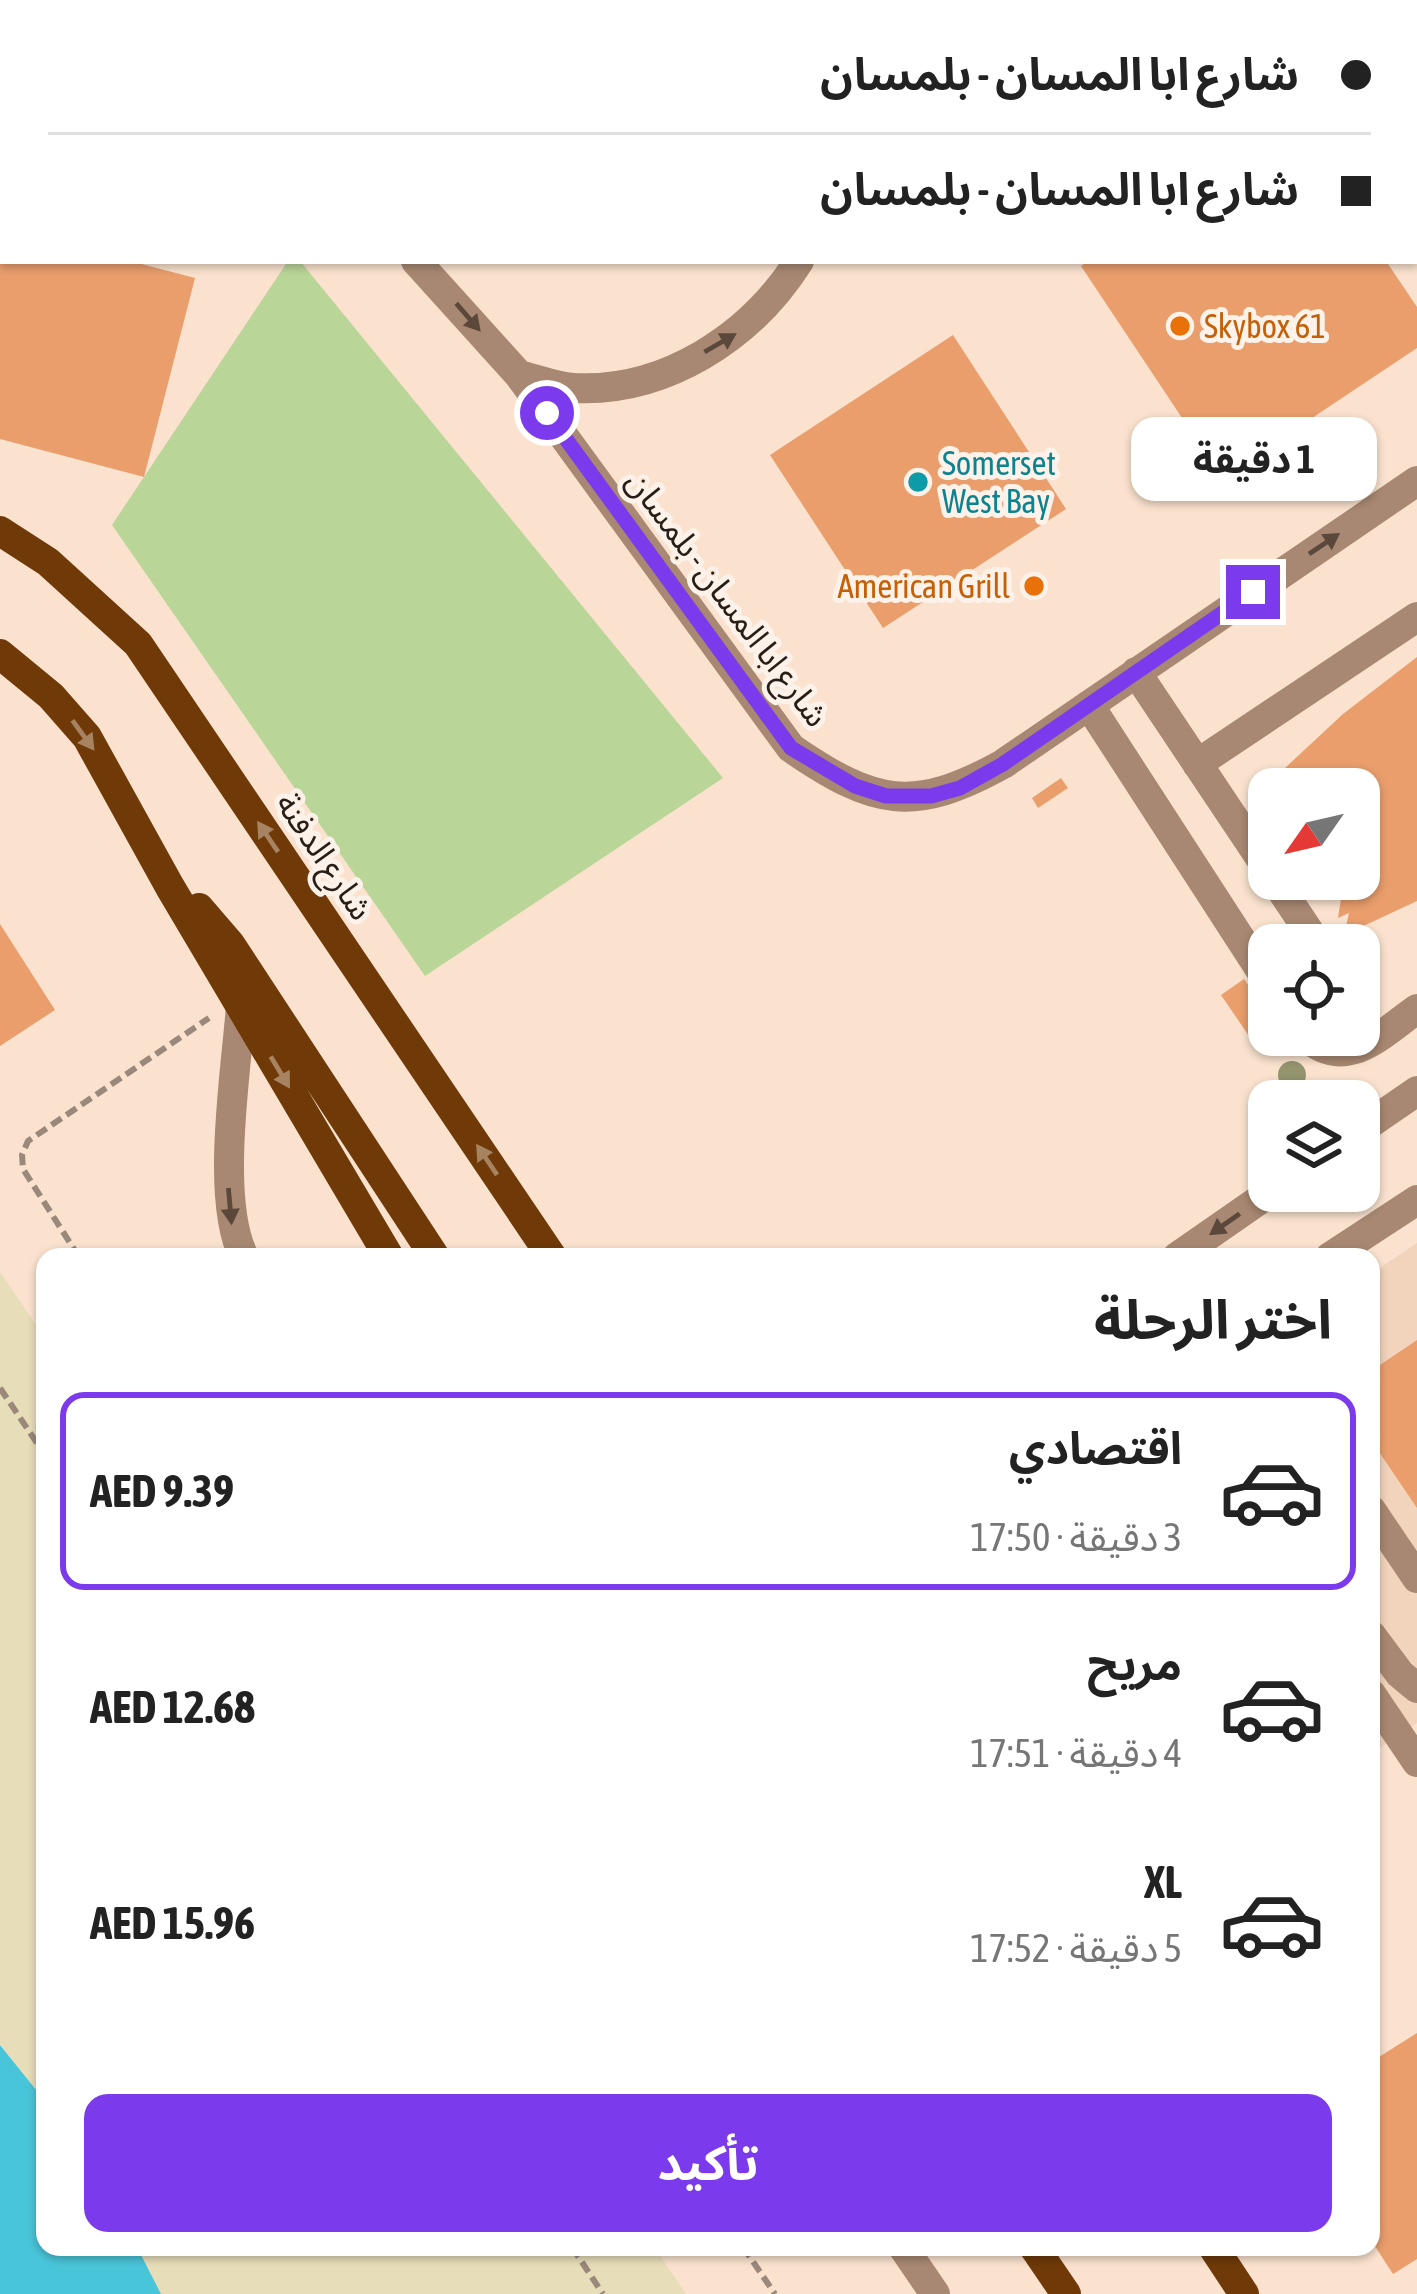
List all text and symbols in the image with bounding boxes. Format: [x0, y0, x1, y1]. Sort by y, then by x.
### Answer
text: شارع ابا المسان - بلمسان [820, 48, 1299, 100]
text: شارع ابا المسان - بلمسان [820, 163, 1299, 215]
one-way arrow [455, 302, 481, 332]
place label: Skybox 61 [1204, 307, 1326, 345]
marker: Skybox 61 [1167, 313, 1193, 339]
one-way arrow [703, 334, 737, 355]
route start [520, 386, 574, 440]
callout: 1 دقيقة [1130, 418, 1376, 502]
text: 1 دقيقة [1193, 437, 1315, 481]
place label: Somerset West Bay [942, 444, 1056, 520]
street label: شارع ابا المسان - بلمسان [614, 462, 837, 737]
marker: Somerset West Bay [905, 469, 931, 495]
one-way arrow [1307, 533, 1340, 555]
route end [1226, 565, 1280, 619]
place label: American Grill [837, 567, 1010, 605]
marker: American Grill [1021, 573, 1047, 599]
one-way arrow [71, 719, 94, 751]
north arrow [1248, 768, 1380, 900]
map controls [1248, 768, 1380, 1212]
street label: شارع الدفنة [264, 785, 381, 930]
one-way arrow [258, 820, 280, 853]
button: locate [1248, 924, 1380, 1056]
one-way arrow [268, 1055, 289, 1089]
button: layers [1248, 1080, 1380, 1212]
one-way arrow [476, 1144, 499, 1176]
one-way arrow [221, 1188, 240, 1225]
one-way arrow [1208, 1212, 1241, 1235]
text: اختر الرحلة [1094, 1289, 1332, 1350]
text: اقتصادي [1009, 1422, 1182, 1474]
icon: car [1218, 1437, 1326, 1545]
text: AED 9.39 [90, 1465, 234, 1517]
text: 3 دقيقة · 17:50 [970, 1515, 1182, 1559]
text: مريح [1087, 1638, 1182, 1690]
icon: car [1218, 1653, 1326, 1761]
text: AED 12.68 [90, 1681, 255, 1733]
text: 4 دقيقة · 17:51 [970, 1731, 1182, 1775]
text: XL [1144, 1856, 1182, 1908]
icon: car [1218, 1869, 1326, 1977]
text: AED 15.96 [90, 1897, 255, 1949]
text: 5 دقيقة · 17:52 [970, 1926, 1182, 1970]
button: تأكيد [84, 2094, 1332, 2232]

